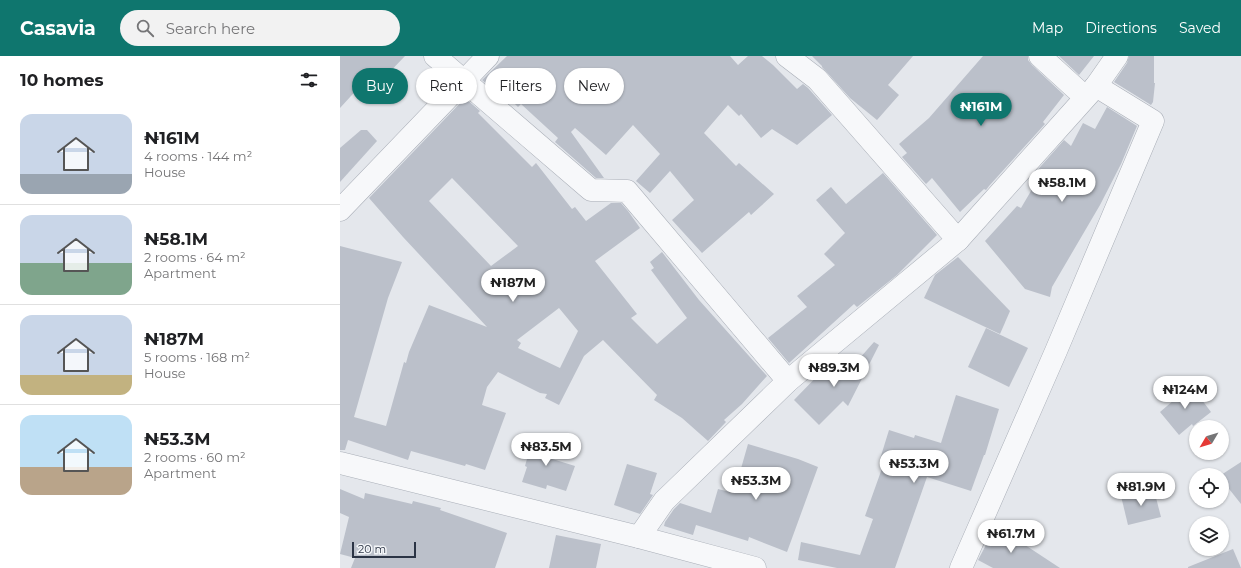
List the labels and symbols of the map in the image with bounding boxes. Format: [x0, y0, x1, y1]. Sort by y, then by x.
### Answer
pin: ₦161M [953, 93, 1009, 127]
pin: ₦58.1M [1029, 169, 1095, 203]
pin: ₦187M [485, 269, 541, 303]
pin: ₦89.3M [801, 354, 867, 388]
pin: ₦124M [1157, 376, 1213, 410]
north arrow [1189, 420, 1229, 460]
pin: ₦83.5M [513, 433, 579, 467]
pin: ₦53.3M [881, 450, 947, 484]
pin: ₦53.3M [723, 467, 789, 501]
pin: ₦81.9M [1108, 473, 1174, 507]
pin: ₦61.7M [978, 520, 1044, 554]
scale bar [352, 540, 416, 559]

